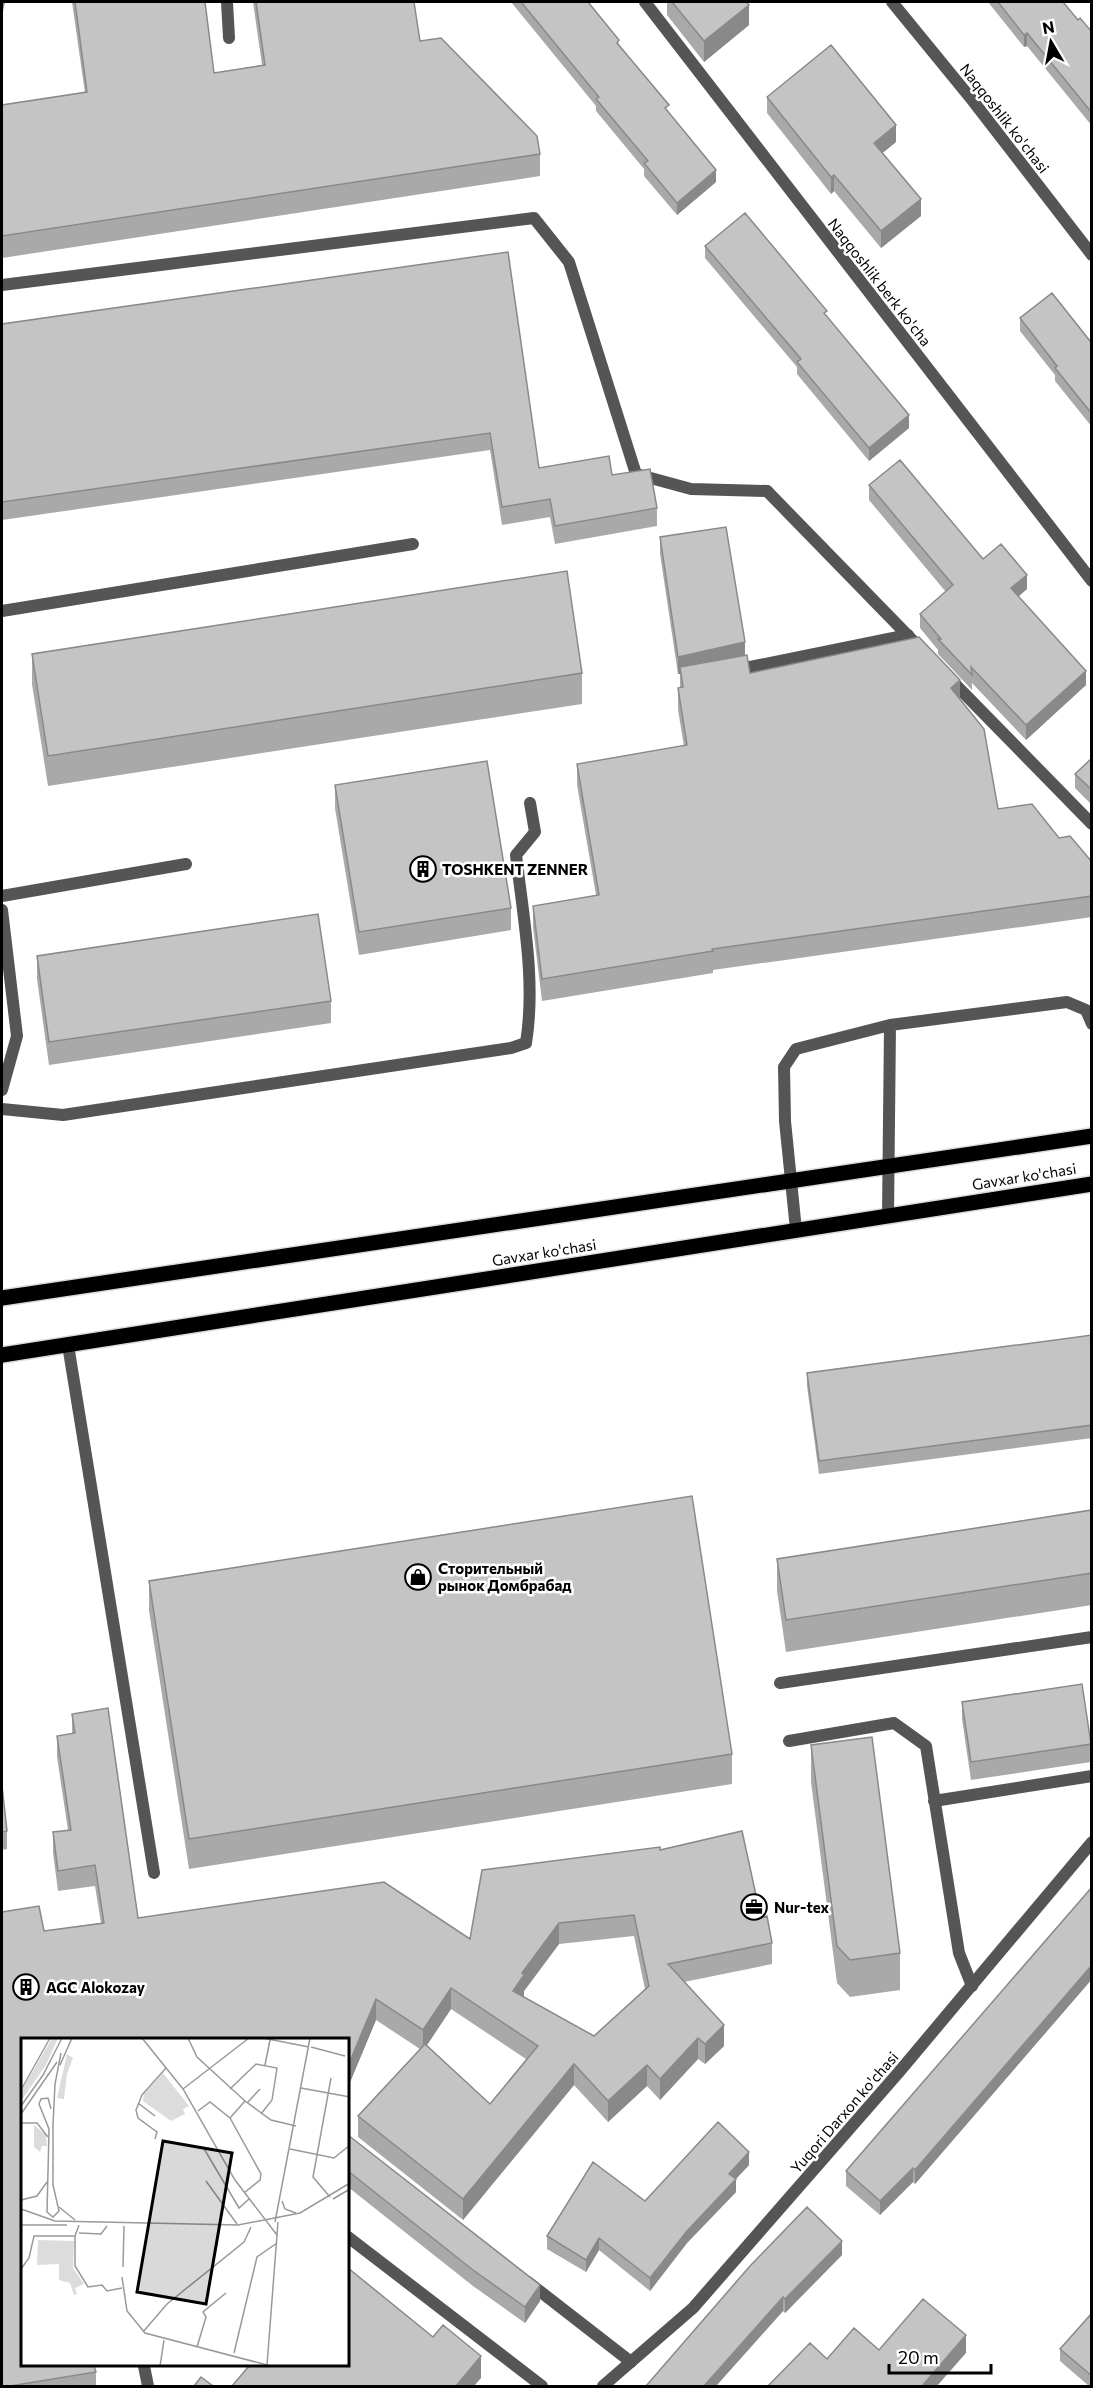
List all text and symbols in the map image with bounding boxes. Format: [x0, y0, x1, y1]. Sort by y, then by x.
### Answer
north arrow [1021, 12, 1081, 72]
text: N [1041, 16, 1056, 37]
street label: Naqqoshlik ko'chasi [957, 60, 1053, 176]
street label: Naqqoshlik berk ko'cha [825, 215, 935, 349]
building icon: TOSHKENT ZENNER [408, 854, 438, 884]
place label: TOSHKENT ZENNER [442, 860, 589, 878]
street label: Gavxar ko'chasi [971, 1159, 1077, 1193]
street label: Gavxar ko'chasi [491, 1235, 597, 1269]
place label: Сторительный рынок Домбрабад [438, 1559, 572, 1594]
shop icon: Сторительный рынок Домбрабад [403, 1562, 433, 1592]
office icon: Nur-tex [739, 1892, 769, 1922]
place label: Nur-tex [774, 1898, 830, 1916]
building icon: AGC Alokozay [11, 1972, 41, 2002]
place label: AGC Alokozay [46, 1978, 146, 1996]
inset map [21, 2038, 350, 2367]
street label: Yuqori Darxon ko'chasi [786, 2048, 902, 2176]
scale bar [889, 2337, 991, 2375]
text: 20 m [898, 2346, 939, 2368]

